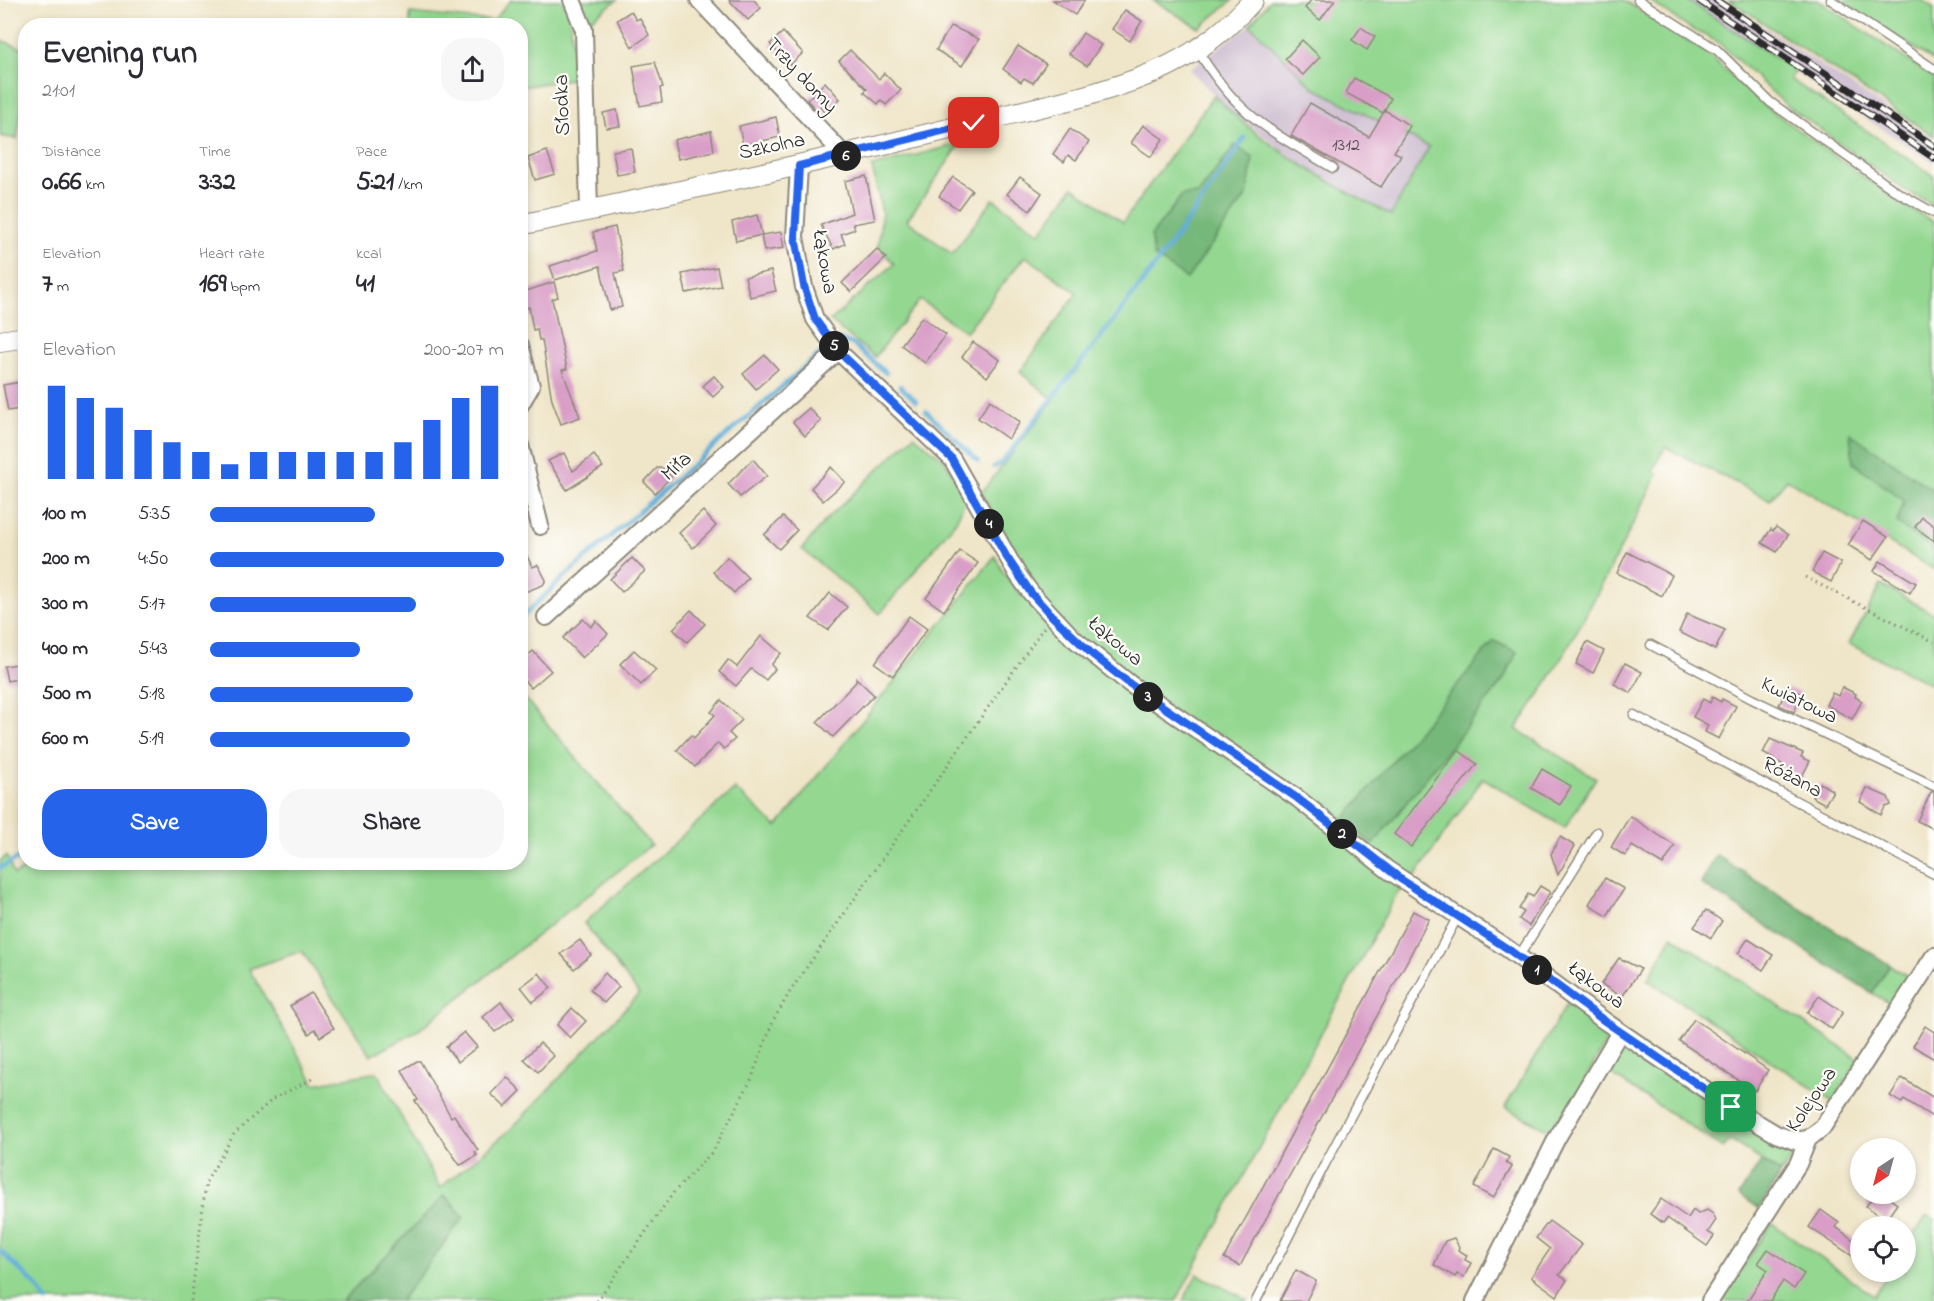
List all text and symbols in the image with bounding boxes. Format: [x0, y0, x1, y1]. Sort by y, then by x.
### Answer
text: Evening run [42, 30, 197, 78]
street label: Trzy domy [756, 31, 844, 122]
button: share [441, 38, 504, 101]
street label: Słodka [547, 74, 579, 136]
text: 21:01 [42, 77, 75, 106]
pin [948, 97, 999, 148]
icon: check [957, 106, 990, 139]
street label: Szkolna [736, 125, 808, 169]
house number: 1312 [1332, 133, 1360, 159]
text: Distance [42, 140, 101, 164]
text: Time [199, 140, 231, 164]
text: Pace [356, 140, 387, 164]
pin: 6 [831, 141, 861, 171]
text: 6 [842, 144, 850, 168]
text: 0.66 [42, 164, 81, 202]
text: 3:32 [199, 164, 236, 202]
text: 5:21 [356, 164, 394, 202]
text: km [81, 173, 105, 197]
text: /km [394, 173, 423, 197]
street label: Łąkowa [803, 227, 844, 296]
text: Elevation [42, 242, 101, 266]
text: Heart rate [199, 242, 265, 266]
text: kcal [356, 242, 381, 266]
text: 7 [42, 266, 53, 304]
text: 169 [199, 266, 227, 304]
text: 41 [356, 266, 375, 304]
text: m [53, 275, 69, 299]
text: bpm [227, 275, 260, 299]
pin: 5 [819, 331, 849, 361]
text: 5 [829, 334, 839, 358]
text: Elevation [42, 336, 116, 365]
text: 200–207 m [424, 336, 504, 365]
street label: Miła [655, 445, 699, 489]
text: 100 m [42, 500, 86, 529]
text: 5:35 [138, 500, 171, 529]
pin: 4 [974, 509, 1004, 539]
text: 4 [986, 512, 992, 536]
text: 200 m [42, 545, 90, 574]
text: 4:50 [138, 545, 168, 574]
text: 300 m [42, 590, 88, 619]
text: 5:17 [138, 590, 166, 619]
street label: Łąkowa [1080, 609, 1149, 674]
text: 400 m [42, 635, 88, 664]
text: 5:43 [138, 635, 168, 664]
street label: Kwiatowa [1755, 670, 1843, 732]
text: 500 m [42, 680, 91, 709]
text: 5:18 [138, 680, 165, 709]
pin: 3 [1133, 682, 1163, 712]
text: 3 [1145, 685, 1151, 709]
text: 600 m [42, 725, 89, 754]
text: 5:19 [138, 725, 164, 754]
street label: Różana [1757, 750, 1827, 806]
button: Save [42, 789, 267, 858]
button: Share [279, 789, 504, 858]
pin: 2 [1327, 819, 1357, 849]
text: 2 [1338, 822, 1346, 846]
street label: Łąkowa [1560, 954, 1631, 1017]
pin: 1 [1522, 955, 1552, 985]
text: 1 [1534, 958, 1540, 982]
street label: Kolejowa [1779, 1061, 1845, 1139]
pin [1705, 1081, 1756, 1132]
icon: arrive [1714, 1090, 1747, 1123]
north arrow [1850, 1138, 1916, 1204]
map controls [1850, 1138, 1916, 1282]
button: locate [1850, 1216, 1916, 1282]

